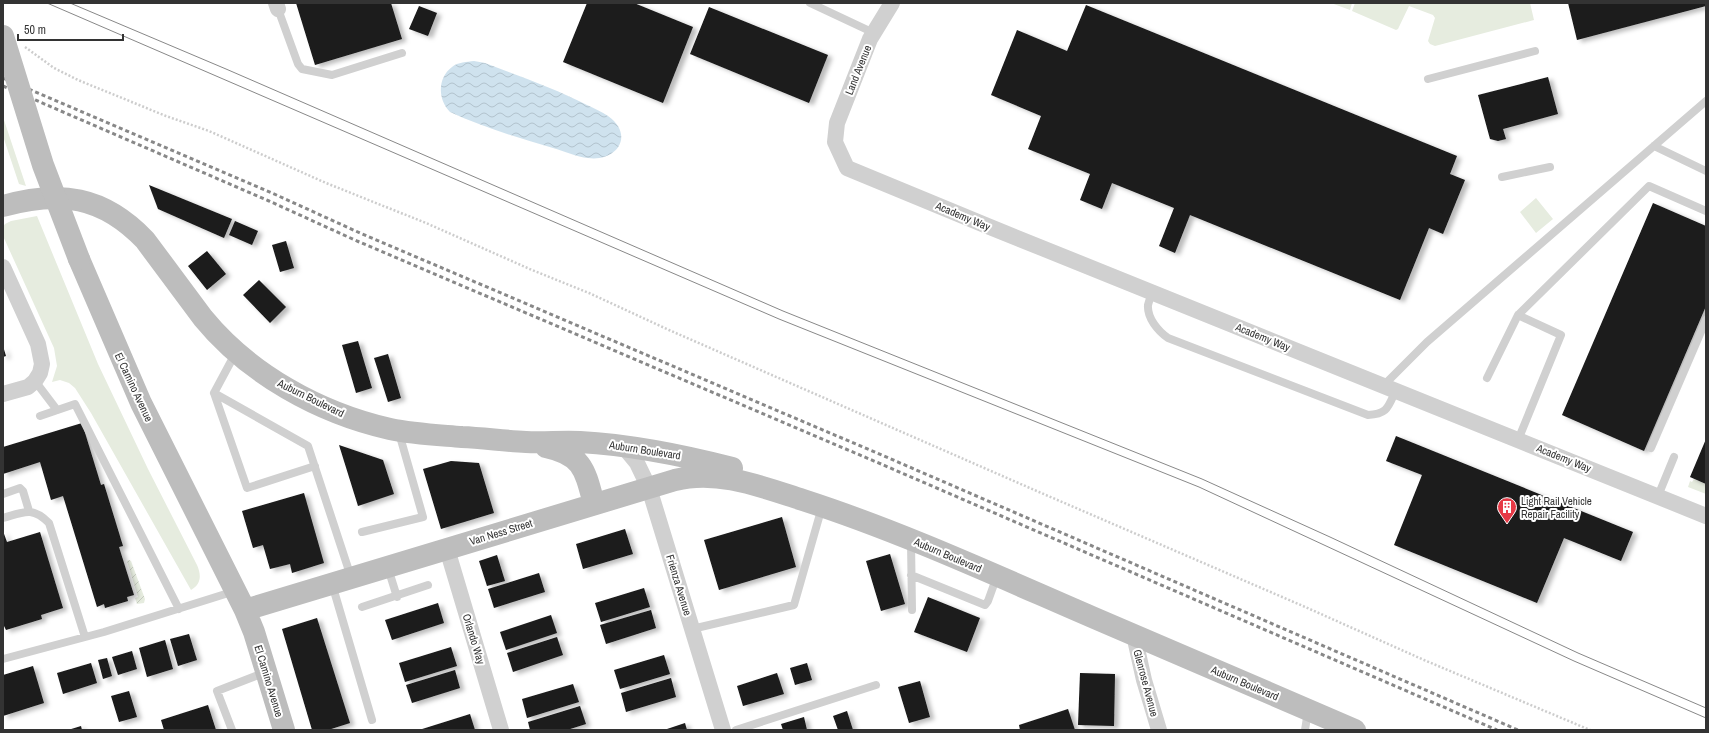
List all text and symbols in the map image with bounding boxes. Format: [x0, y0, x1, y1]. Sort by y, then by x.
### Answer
scale bar [18, 16, 123, 42]
text: 50 m [24, 22, 46, 38]
street label: Land Avenue [842, 43, 874, 97]
street label: Academy Way [933, 198, 993, 234]
street label: Academy Way [1233, 319, 1293, 355]
street label: El Camino Avenue [112, 350, 156, 424]
street label: Auburn Boulevard [275, 375, 347, 420]
street label: Auburn Boulevard [607, 437, 682, 463]
street label: Academy Way [1534, 440, 1594, 476]
place label: Light Rail Vehicle Repair Facility [1521, 494, 1592, 521]
building icon: Light Rail Vehicle Repair Facility [1496, 496, 1518, 524]
street label: Van Ness Street [468, 516, 535, 548]
street label: Auburn Boulevard [911, 534, 984, 576]
street label: Frienza Avenue [663, 553, 695, 617]
street label: Orlando Way [460, 612, 488, 667]
street label: El Camino Avenue [251, 643, 287, 719]
street label: Glenrose Avenue [1130, 648, 1162, 718]
street label: Auburn Boulevard [1208, 662, 1281, 704]

